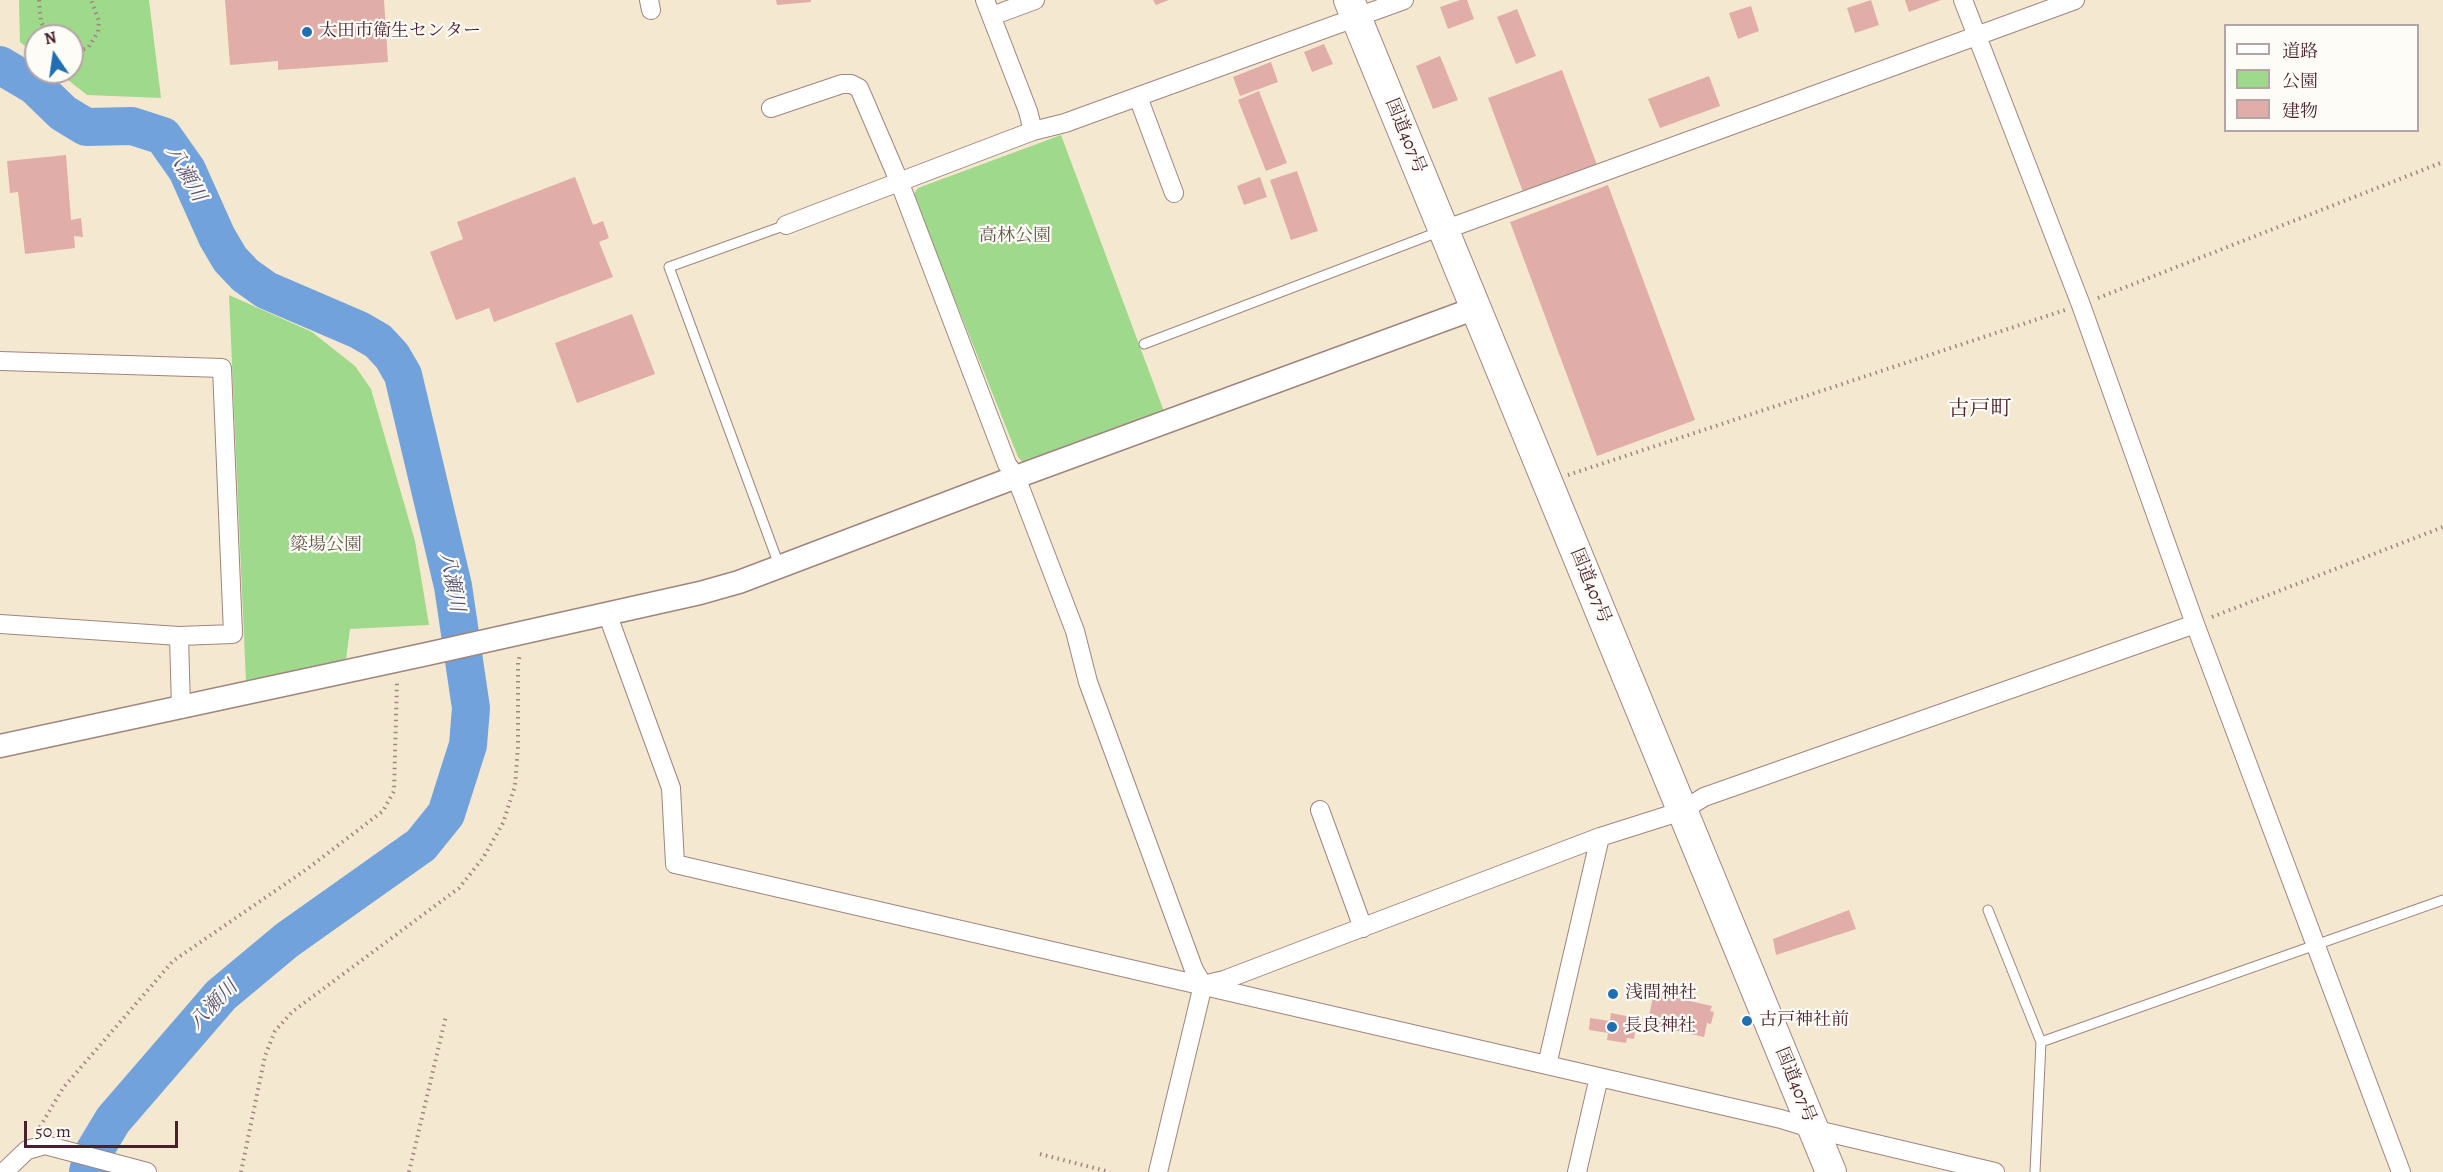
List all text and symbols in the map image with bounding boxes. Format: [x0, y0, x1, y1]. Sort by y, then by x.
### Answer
place label: 太田市衛生センター [319, 21, 481, 43]
north arrow [24, 24, 84, 84]
legend [2224, 24, 2419, 132]
marker: 太田市衛生センター [300, 25, 314, 39]
text: N [42, 26, 59, 50]
text: 道路 [2282, 39, 2318, 63]
text: 公園 [2282, 69, 2318, 93]
street label: 国道407号 [1380, 95, 1430, 177]
text: 建物 [2282, 99, 2318, 123]
water label: 八瀬川 [160, 142, 210, 206]
park label: 高林公園 [979, 226, 1051, 248]
district label: 古戸町 [1949, 397, 2011, 423]
park label: 簗場公園 [290, 535, 362, 557]
street label: 国道407号 [1565, 545, 1615, 627]
water label: 八瀬川 [433, 550, 469, 614]
water label: 八瀬川 [185, 976, 243, 1036]
place label: 浅間神社 [1625, 983, 1697, 1005]
marker: 浅間神社 [1606, 987, 1620, 1001]
place label: 古戸神社前 [1759, 1010, 1849, 1032]
marker: 古戸神社前 [1740, 1014, 1754, 1028]
place label: 長良神社 [1624, 1016, 1696, 1038]
marker: 長良神社 [1605, 1020, 1619, 1034]
street label: 国道407号 [1770, 1044, 1820, 1126]
scale bar [27, 1109, 182, 1147]
text: 50 m [35, 1119, 71, 1143]

